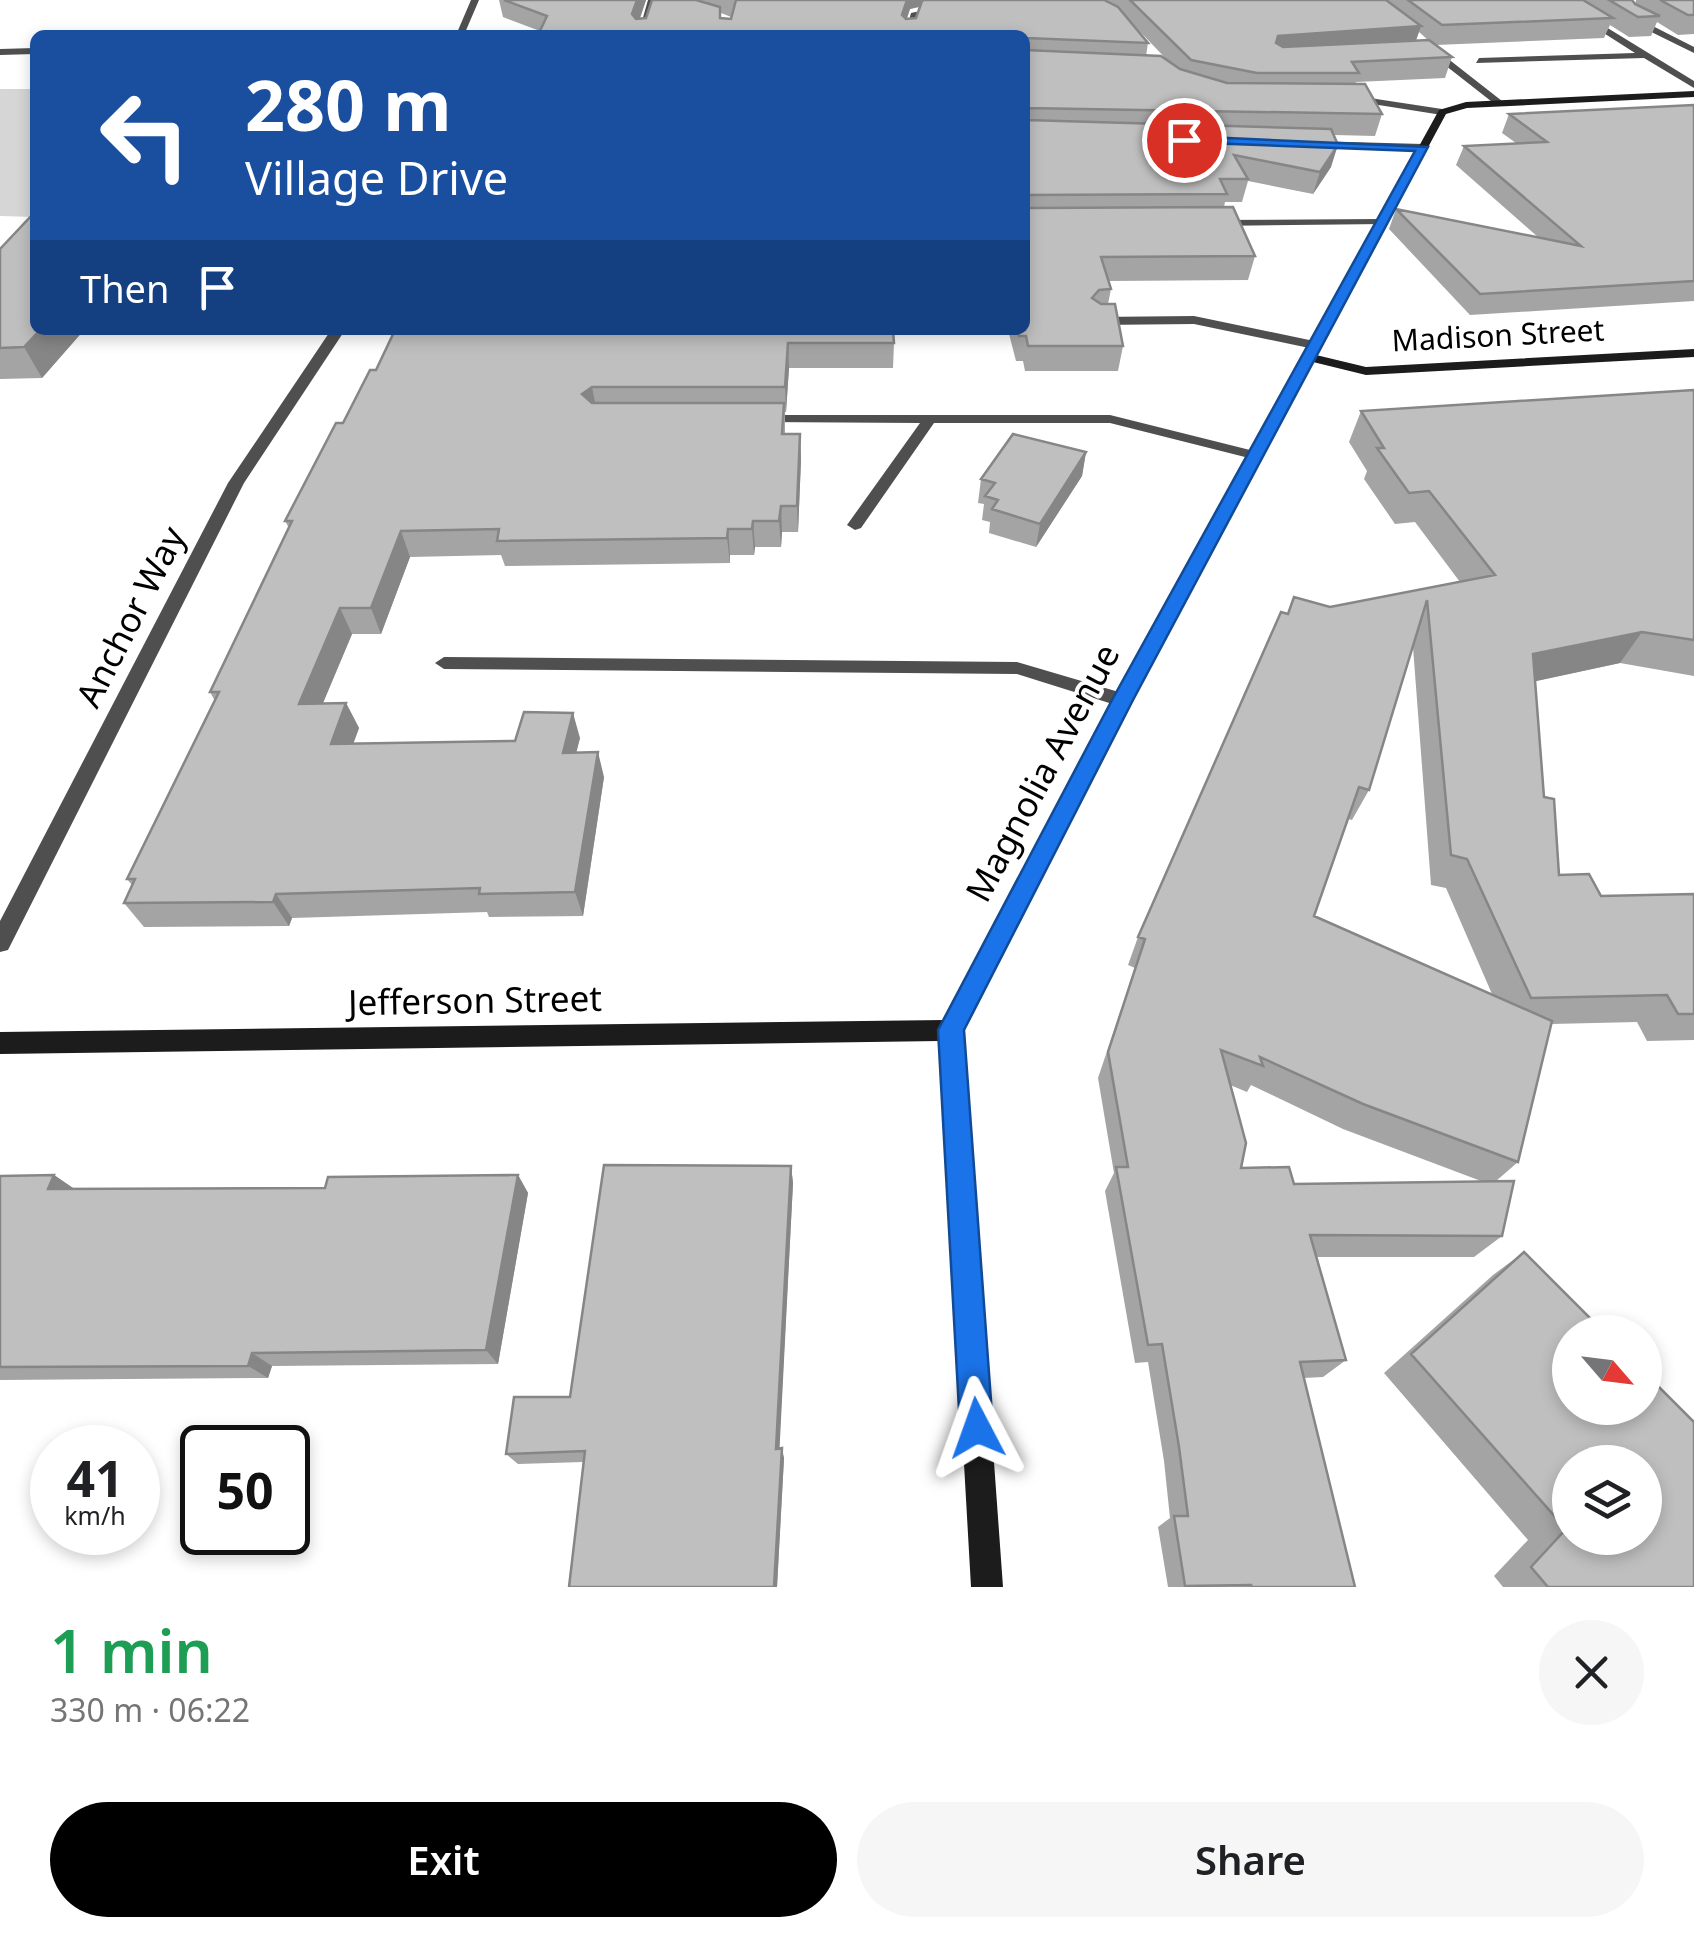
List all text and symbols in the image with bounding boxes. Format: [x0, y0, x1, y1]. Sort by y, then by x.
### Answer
text: 280 m [245, 56, 452, 152]
icon: left [80, 70, 210, 200]
pin [1142, 98, 1227, 183]
icon: arrive [1157, 113, 1212, 168]
text: Village Drive [245, 147, 508, 208]
icon: arrive [190, 260, 245, 315]
text: Then [80, 262, 170, 314]
street label: Madison Street [1391, 308, 1605, 361]
street label: Anchor Way [64, 518, 195, 715]
street label: Magnolia Avenue [954, 635, 1129, 909]
street label: Jefferson Street [345, 974, 602, 1025]
north arrow [1552, 1315, 1662, 1425]
map controls [1552, 1315, 1662, 1555]
position arrow [925, 1376, 1029, 1480]
speed limit sign: 50 [180, 1425, 310, 1555]
text: 41 [66, 1444, 124, 1512]
button: layers [1552, 1445, 1662, 1555]
text: km/h [64, 1498, 126, 1532]
text: 1 min [50, 1609, 213, 1691]
button: close [1539, 1620, 1644, 1725]
text: 330 m · 06:22 [50, 1688, 250, 1731]
button: Exit [50, 1802, 837, 1917]
button: Share [857, 1802, 1644, 1917]

